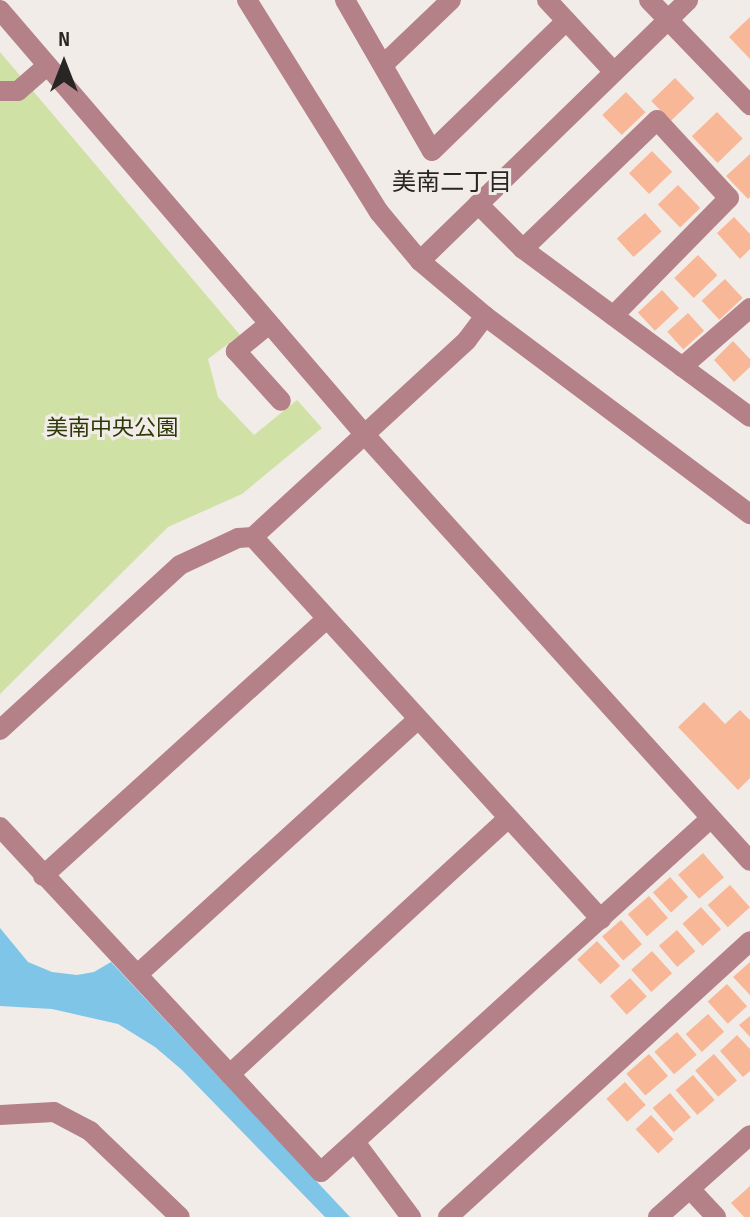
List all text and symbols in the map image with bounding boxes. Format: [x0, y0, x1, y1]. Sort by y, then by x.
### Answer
north arrow [24, 24, 104, 104]
text: N [58, 26, 70, 53]
district label: 美南二丁目 [392, 169, 512, 197]
park label: 美南中央公園 [46, 416, 178, 442]

